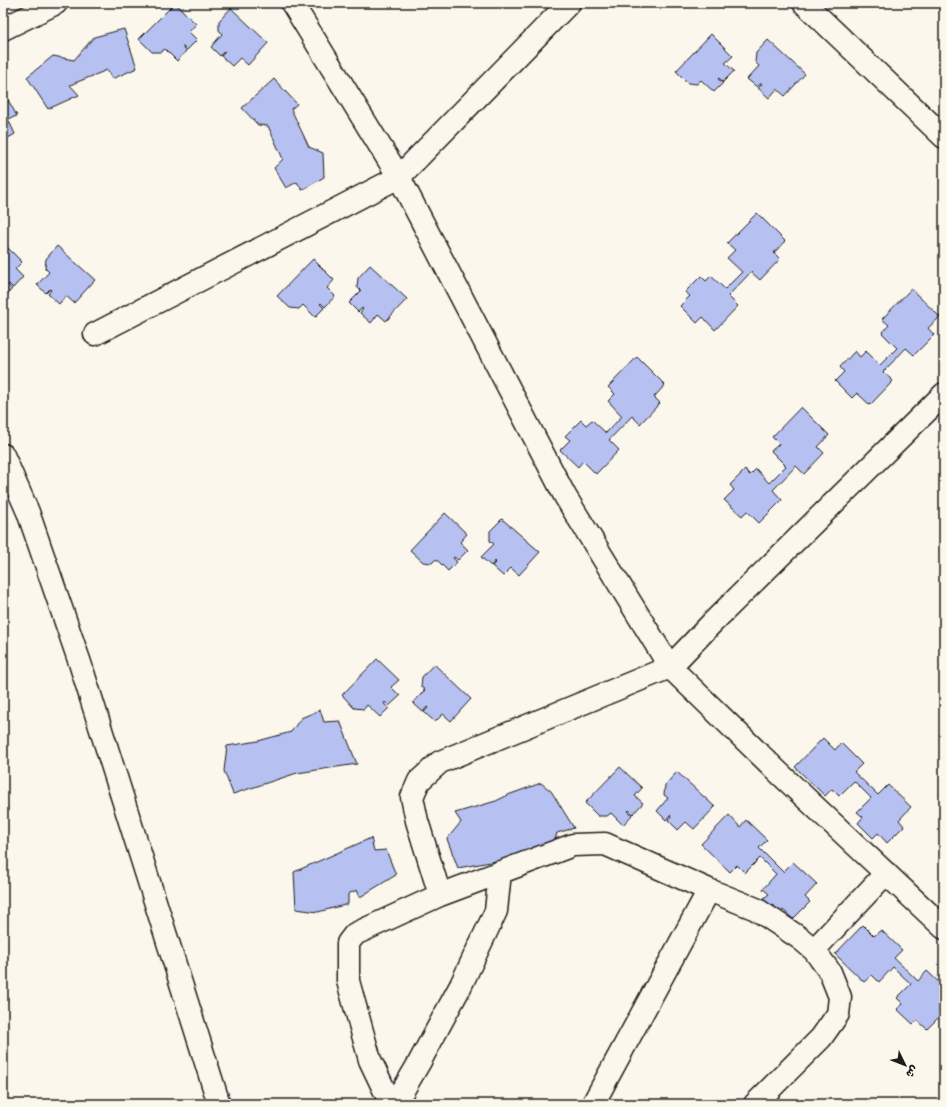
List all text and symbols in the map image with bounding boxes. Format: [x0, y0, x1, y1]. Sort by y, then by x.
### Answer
north arrow [885, 1045, 925, 1085]
text: ش [901, 1061, 922, 1082]

